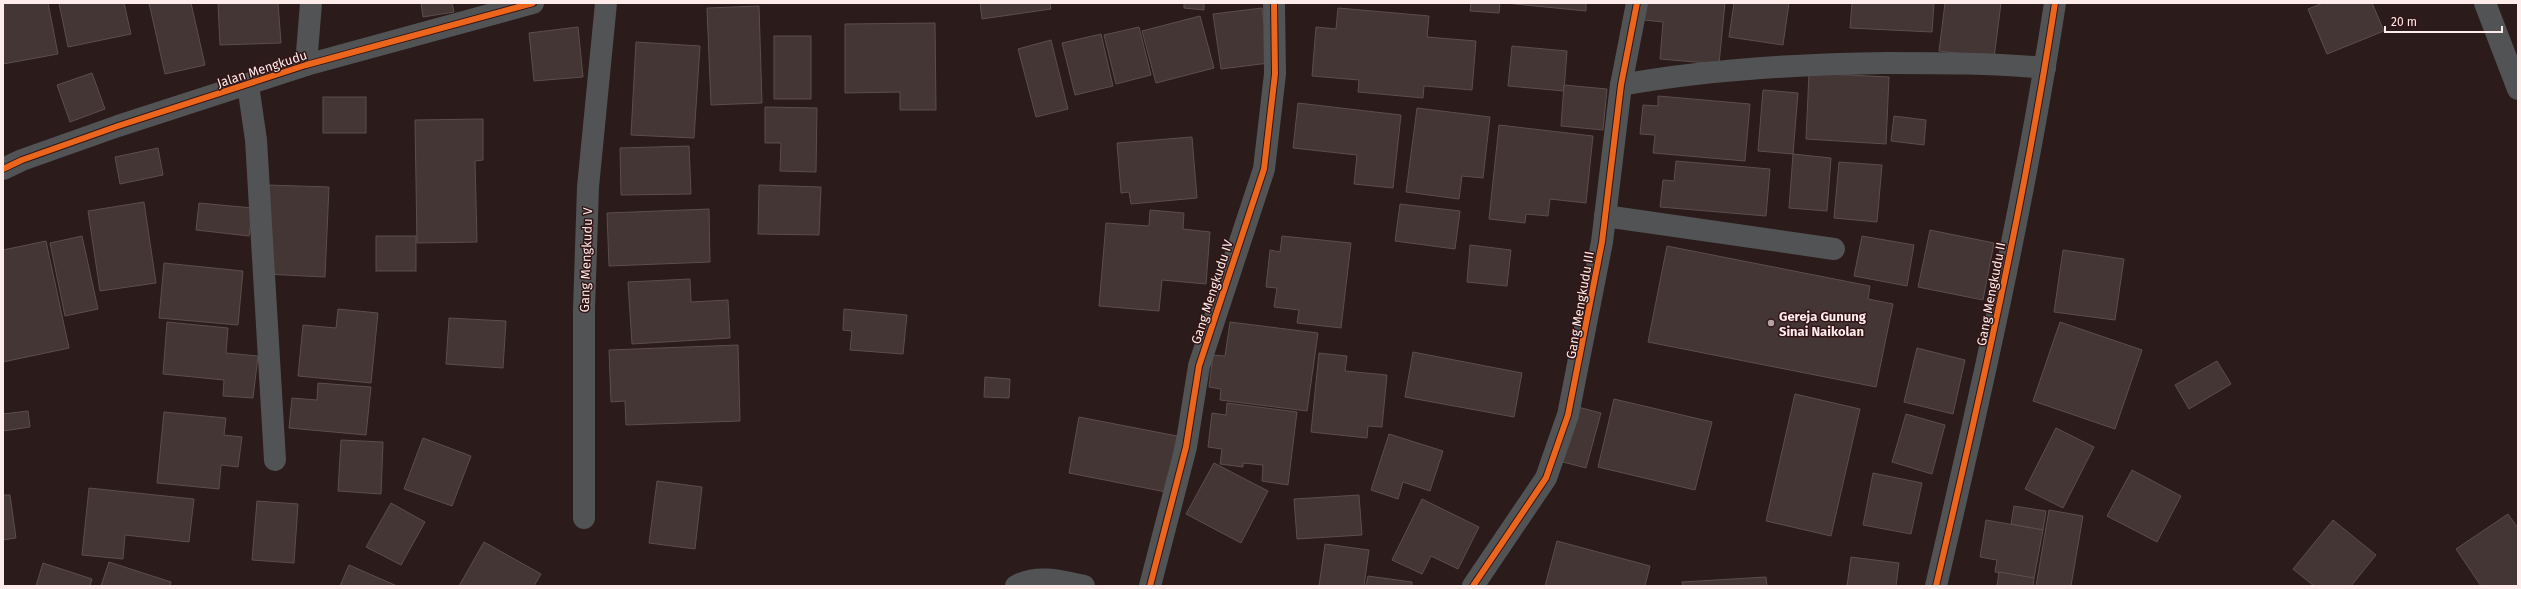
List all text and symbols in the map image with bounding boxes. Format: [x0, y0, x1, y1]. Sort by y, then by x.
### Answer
scale bar [2385, 8, 2502, 34]
text: 20 m [2391, 15, 2417, 29]
street label: Jalan Mengkudu [215, 47, 309, 91]
street label: Gang Mengkudu V [577, 207, 595, 313]
street label: Gang Mengkudu IV [1188, 237, 1236, 346]
street label: Gang Mengkudu II [1974, 241, 2008, 347]
street label: Gang Mengkudu III [1563, 250, 1597, 360]
place label: Gereja Gunung Sinai Naikolan [1779, 309, 1867, 339]
marker: Gereja Gunung Sinai Naikolan [1766, 318, 1776, 328]

